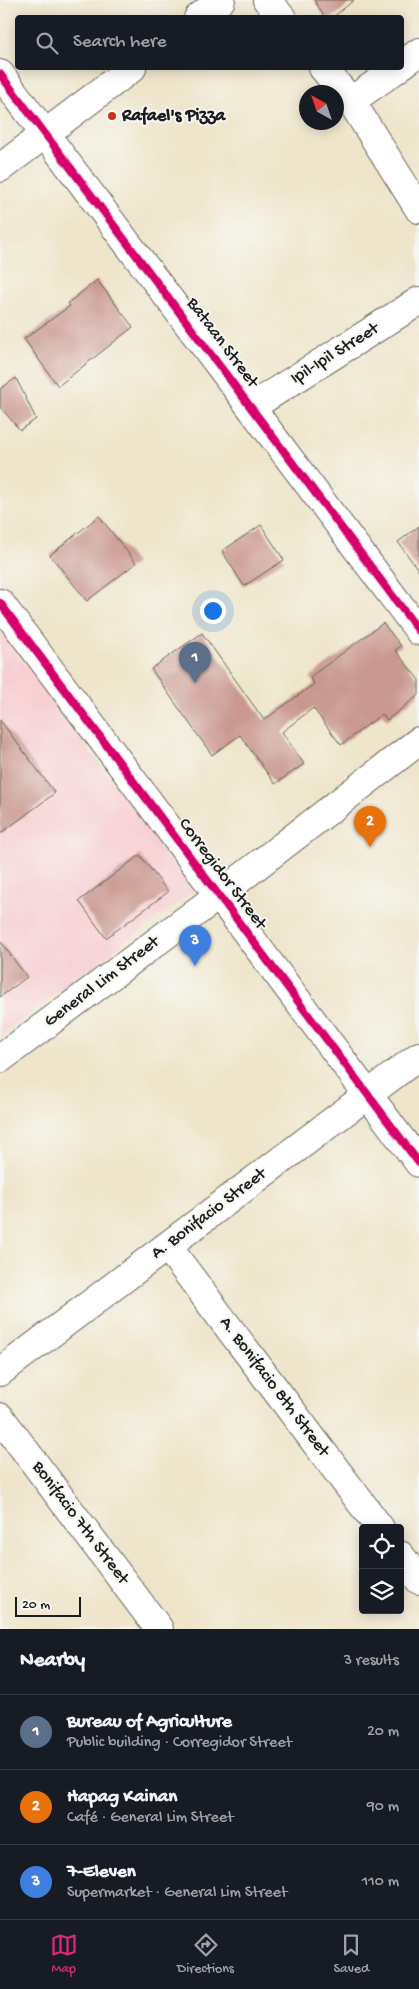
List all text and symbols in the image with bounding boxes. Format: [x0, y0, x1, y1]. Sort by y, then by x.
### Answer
search box [15, 15, 404, 70]
icon: search [33, 29, 61, 57]
text: Search here [73, 31, 167, 54]
north arrow [299, 85, 344, 130]
place label: Rafael's Pizza [121, 106, 226, 127]
marker: Rafael's Pizza [106, 110, 118, 122]
street label: Bataan Street [181, 293, 264, 394]
street label: Ipil-Ipil Street [287, 318, 384, 389]
your location [200, 598, 226, 624]
pin: 1 [179, 642, 211, 683]
pin: 2 [354, 806, 386, 847]
street label: Corregidor Street [173, 814, 272, 935]
pin: 3 [179, 925, 211, 966]
street label: General Lim Street [40, 931, 165, 1032]
street label: A. Bonifacio Street [147, 1163, 272, 1264]
street label: A. Bonifacio 8th Street [215, 1313, 334, 1462]
street label: Bonifacio 7th Street [26, 1456, 134, 1590]
map controls [359, 1524, 404, 1614]
button: locate [359, 1524, 404, 1569]
button: layers [359, 1569, 404, 1614]
scale bar [15, 1594, 81, 1617]
text: 20 m [22, 1597, 50, 1614]
text: Nearby [20, 1649, 85, 1674]
text: 3 results [344, 1652, 399, 1671]
text: Bureau of Agriculture [67, 1711, 232, 1734]
text: 1 [33, 1723, 39, 1742]
text: 20 m [367, 1723, 399, 1742]
text: Public building · Corregidor Street [67, 1734, 292, 1753]
text: Hapag Kainan [67, 1786, 177, 1809]
text: 2 [32, 1798, 40, 1817]
text: 90 m [367, 1798, 399, 1817]
text: Café · General Lim Street [67, 1809, 234, 1828]
text: 7-Eleven [67, 1861, 136, 1884]
text: 3 [32, 1873, 40, 1892]
text: 110 m [362, 1873, 399, 1892]
text: Supermarket · General Lim Street [67, 1884, 287, 1903]
tab: Map [50, 1931, 78, 1978]
tab: Directions [177, 1931, 234, 1978]
tab: Saved [333, 1931, 369, 1978]

